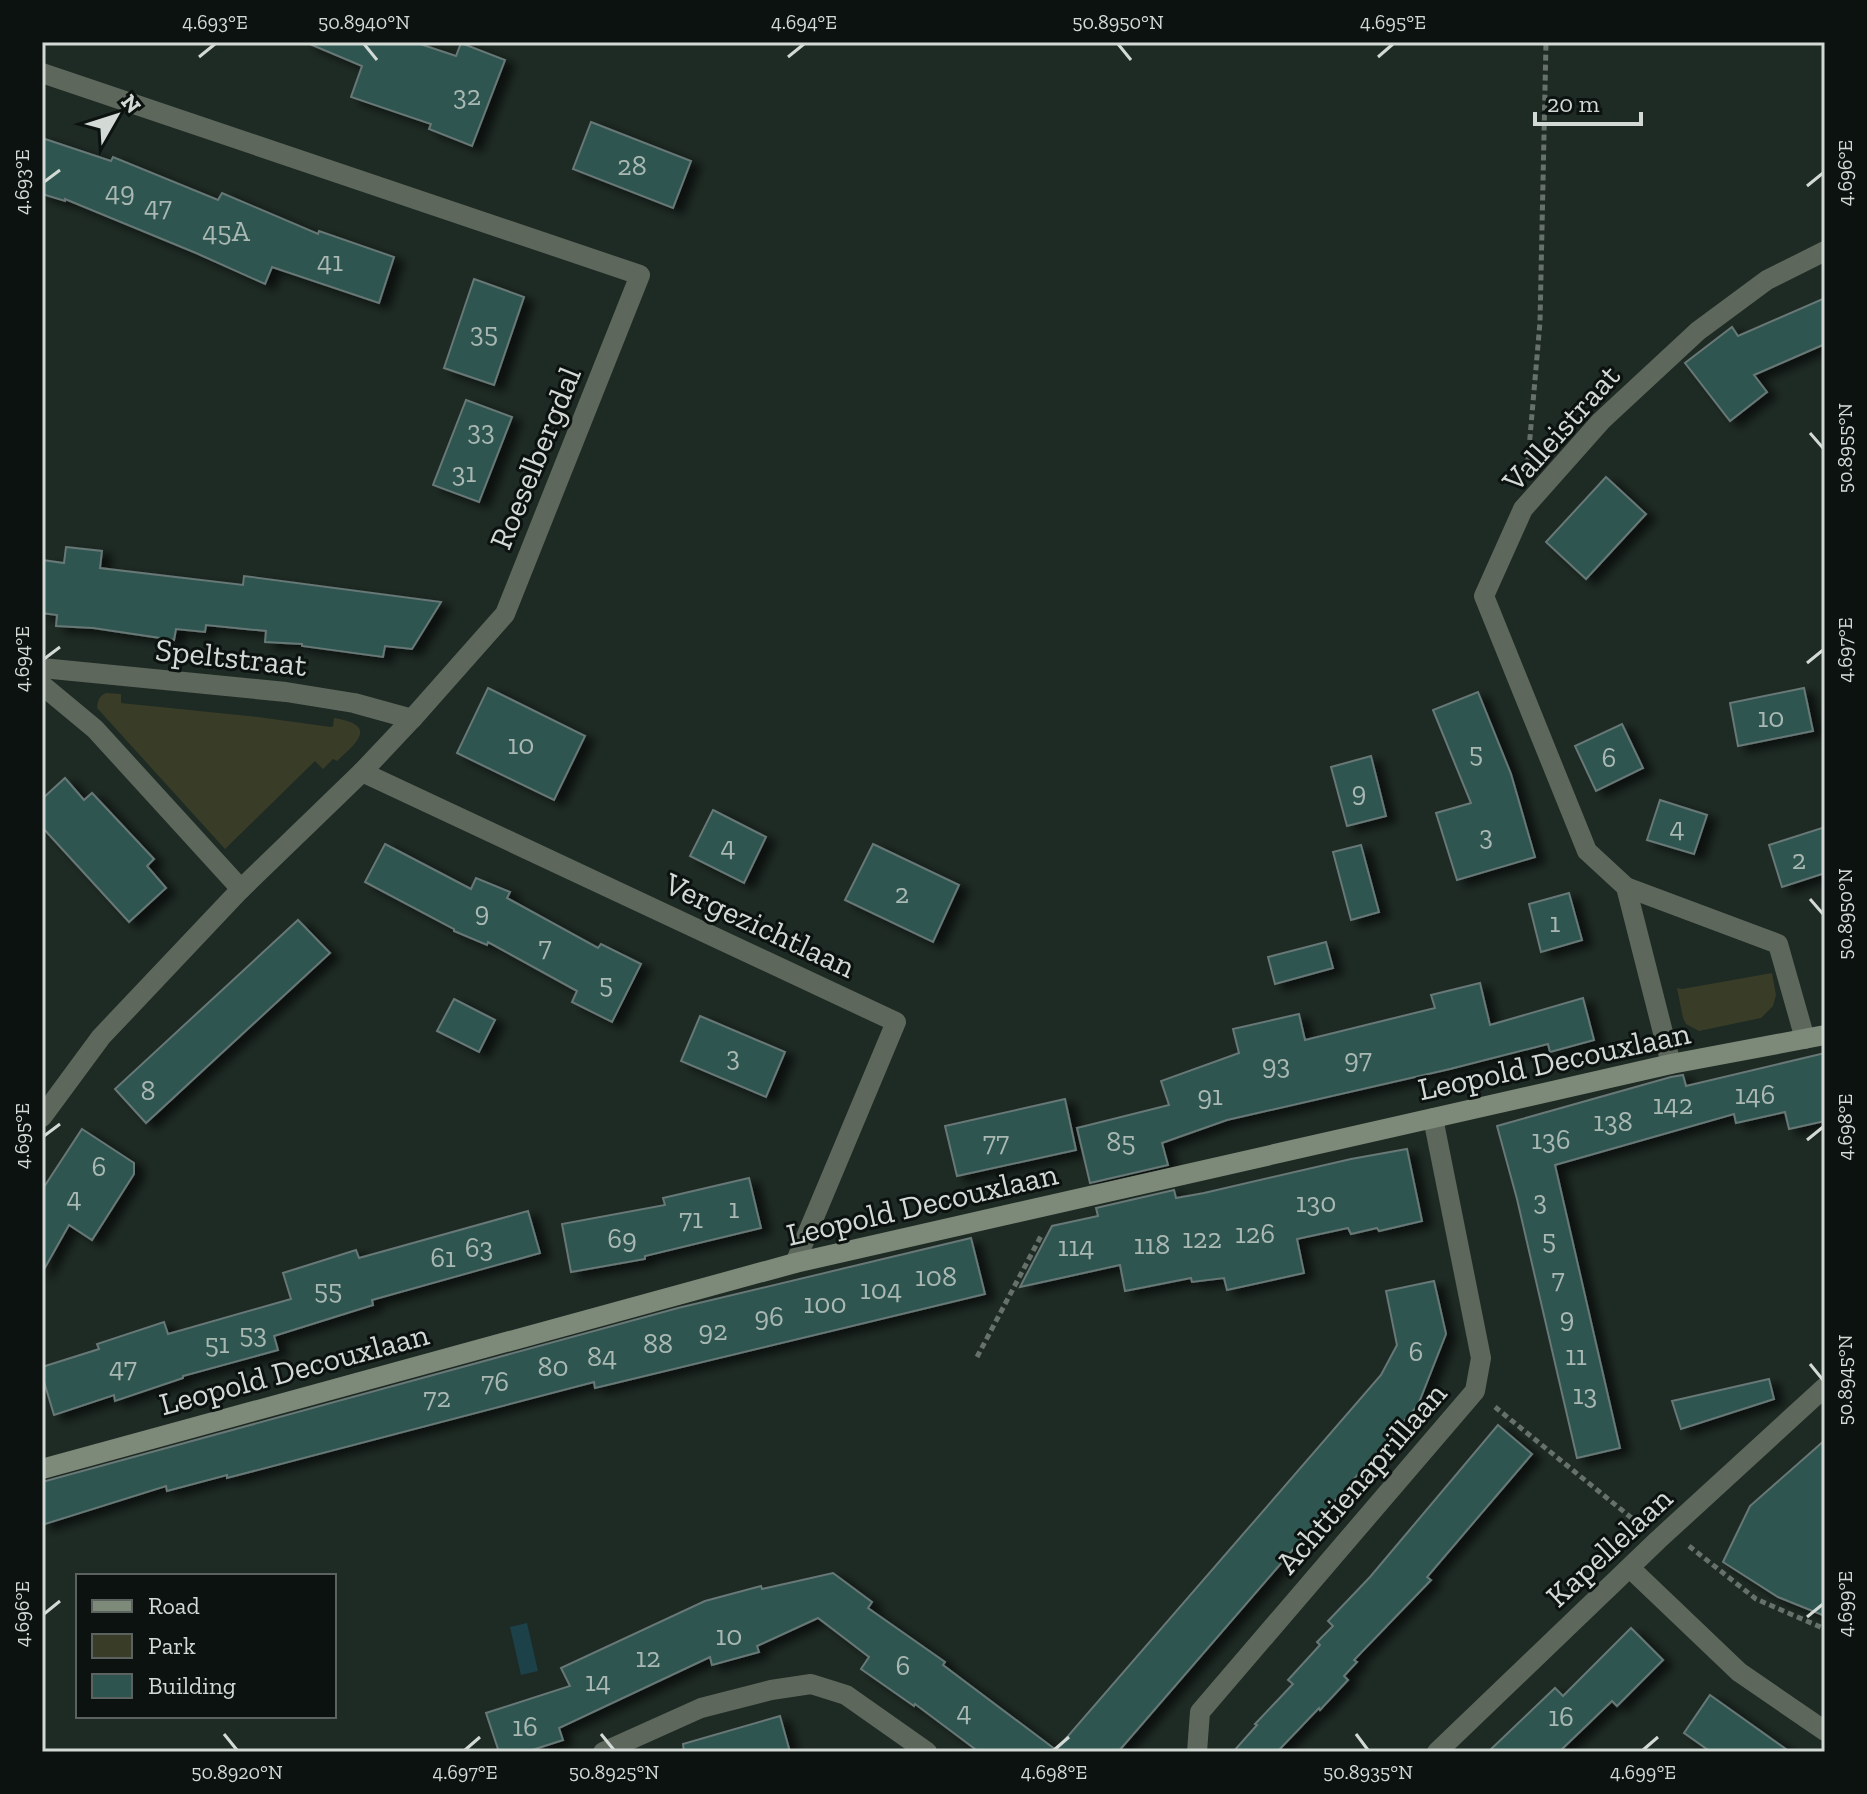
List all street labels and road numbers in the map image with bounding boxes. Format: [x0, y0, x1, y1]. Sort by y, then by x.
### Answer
street label: Valleistraat [1494, 357, 1628, 500]
street label: Roeselbergdal [481, 361, 589, 555]
street label: Speltstraat [153, 630, 309, 684]
street label: Vergezichtlaan [658, 864, 862, 986]
street label: Leopold Decouxlaan [1414, 1013, 1694, 1108]
street label: Leopold Decouxlaan [783, 1154, 1062, 1254]
street label: Leopold Decouxlaan [155, 1315, 433, 1423]
street label: Achttienaprillaan [1268, 1374, 1455, 1581]
street label: Kapellelaan [1538, 1479, 1680, 1615]

